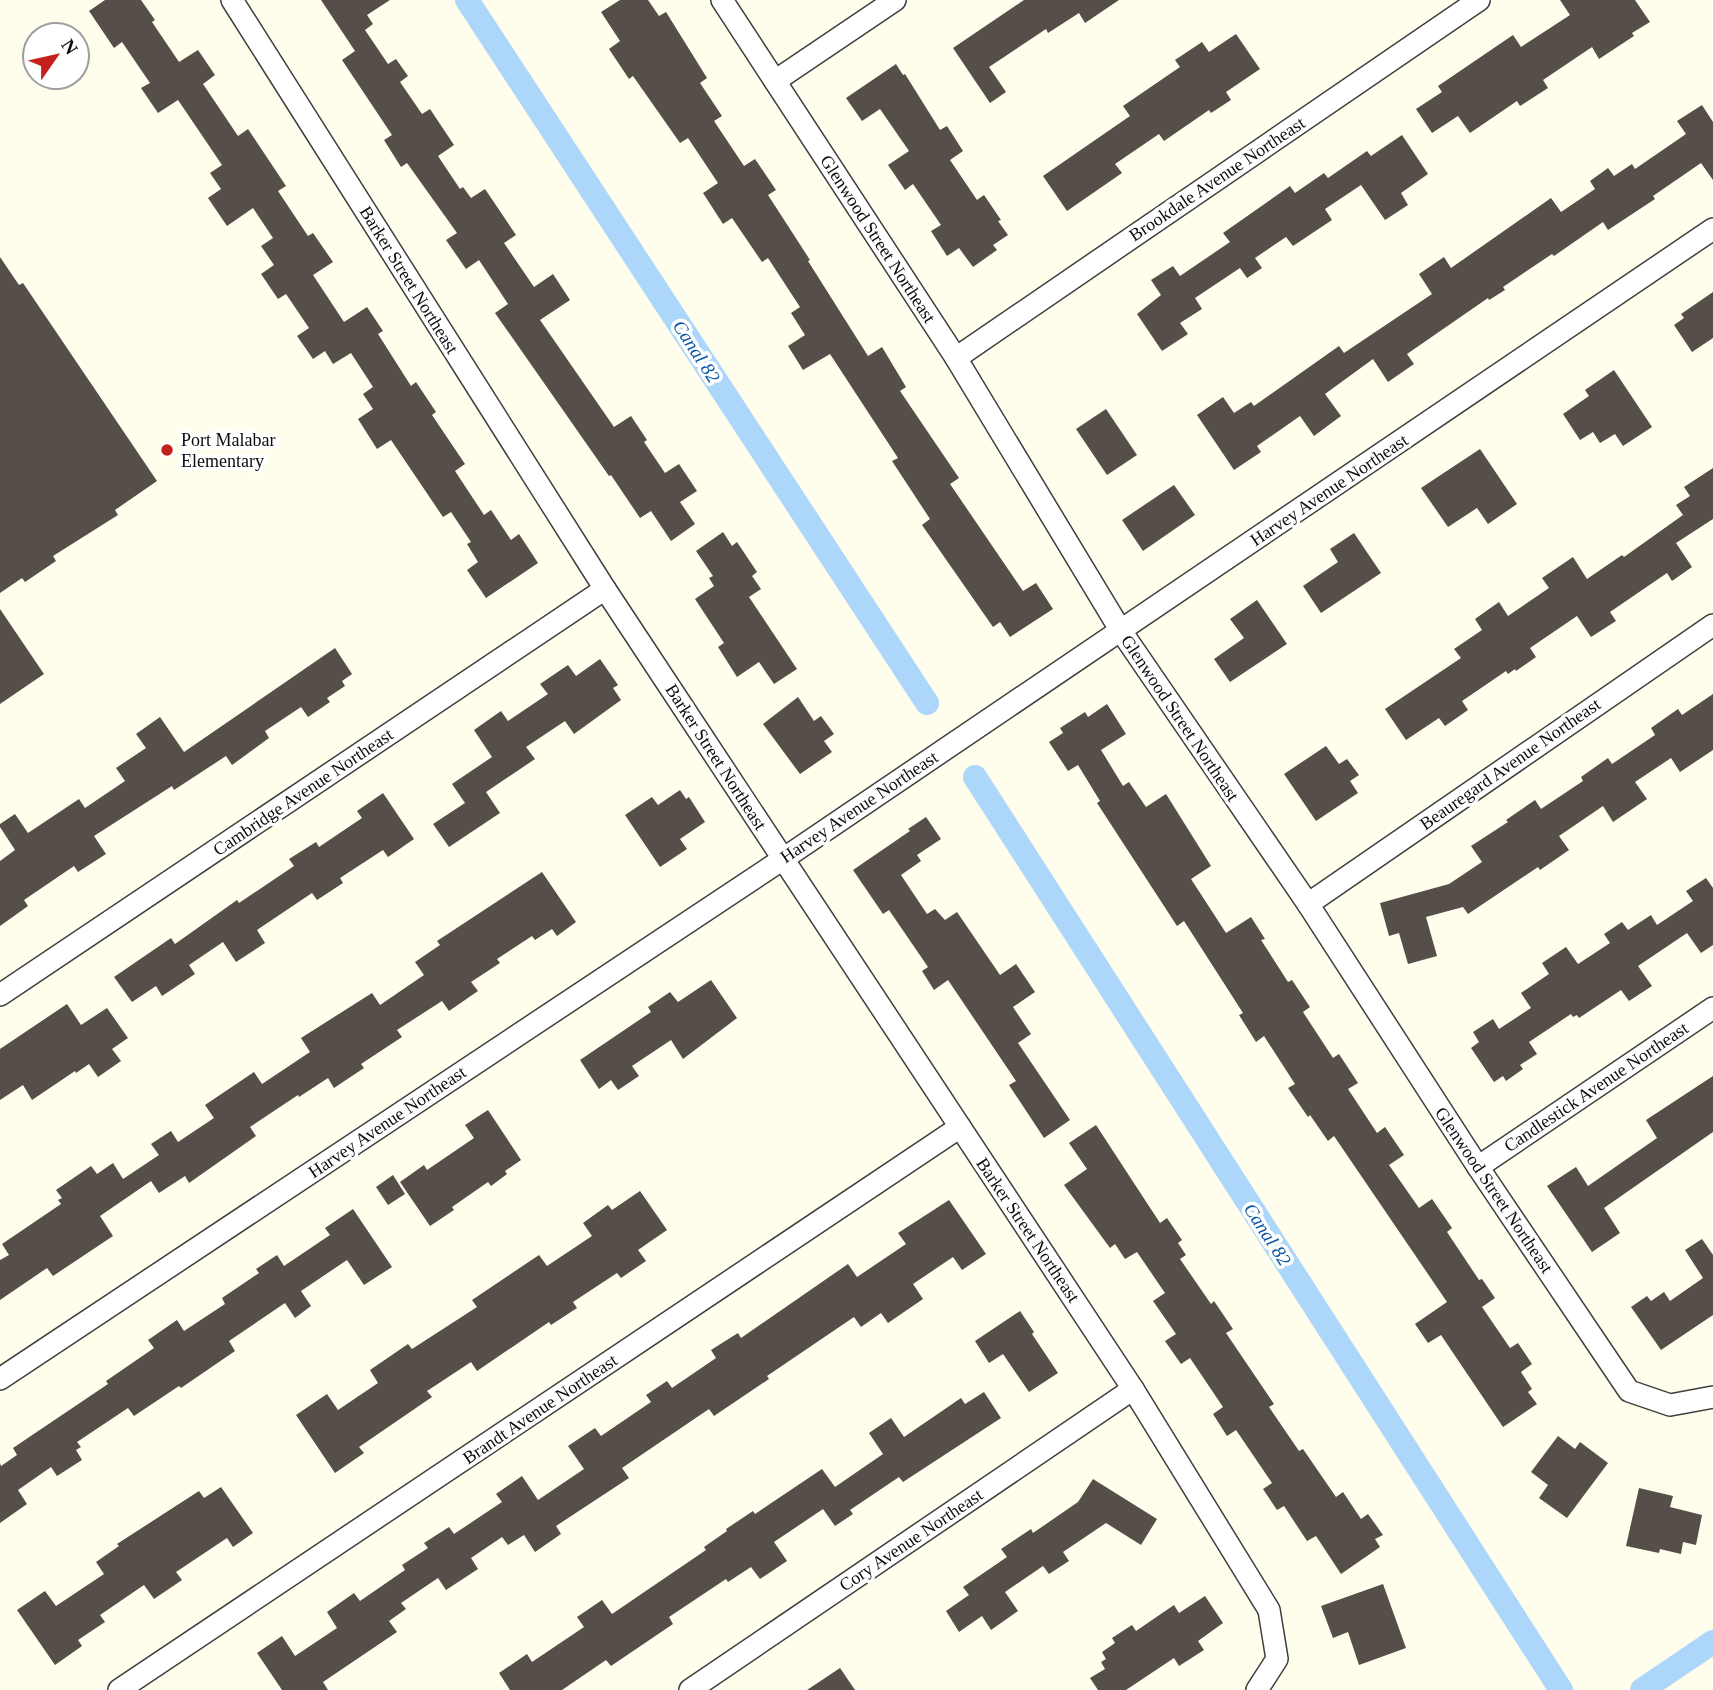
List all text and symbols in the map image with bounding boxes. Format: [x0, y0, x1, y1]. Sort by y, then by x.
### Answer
north arrow [21, 21, 91, 91]
text: N [57, 35, 82, 59]
street label: Brookdale Avenue Northeast [1125, 113, 1309, 245]
street label: Glenwood Street Northeast [816, 151, 940, 327]
street label: Barker Street Northeast [355, 203, 463, 357]
water label: Canal 82 [669, 316, 725, 387]
place label: Port Malabar Elementary [181, 430, 275, 471]
street label: Harvey Avenue Northeast [1246, 430, 1412, 550]
marker: Port Malabar Elementary [159, 442, 175, 458]
street label: Glenwood Street Northeast [1117, 631, 1243, 805]
street label: Barker Street Northeast [661, 680, 771, 834]
street label: Beauregard Avenue Northeast [1416, 694, 1604, 834]
street label: Cambridge Avenue Northeast [209, 724, 397, 860]
street label: Harvey Avenue Northeast [776, 747, 942, 867]
street label: Candlestick Avenue Northeast [1500, 1018, 1692, 1156]
street label: Harvey Avenue Northeast [304, 1062, 470, 1182]
street label: Glenwood Street Northeast [1431, 1103, 1557, 1277]
street label: Barker Street Northeast [972, 1154, 1084, 1306]
water label: Canal 82 [1240, 1199, 1296, 1270]
street label: Brandt Avenue Northeast [459, 1350, 621, 1468]
street label: Cory Avenue Northeast [836, 1485, 986, 1595]

